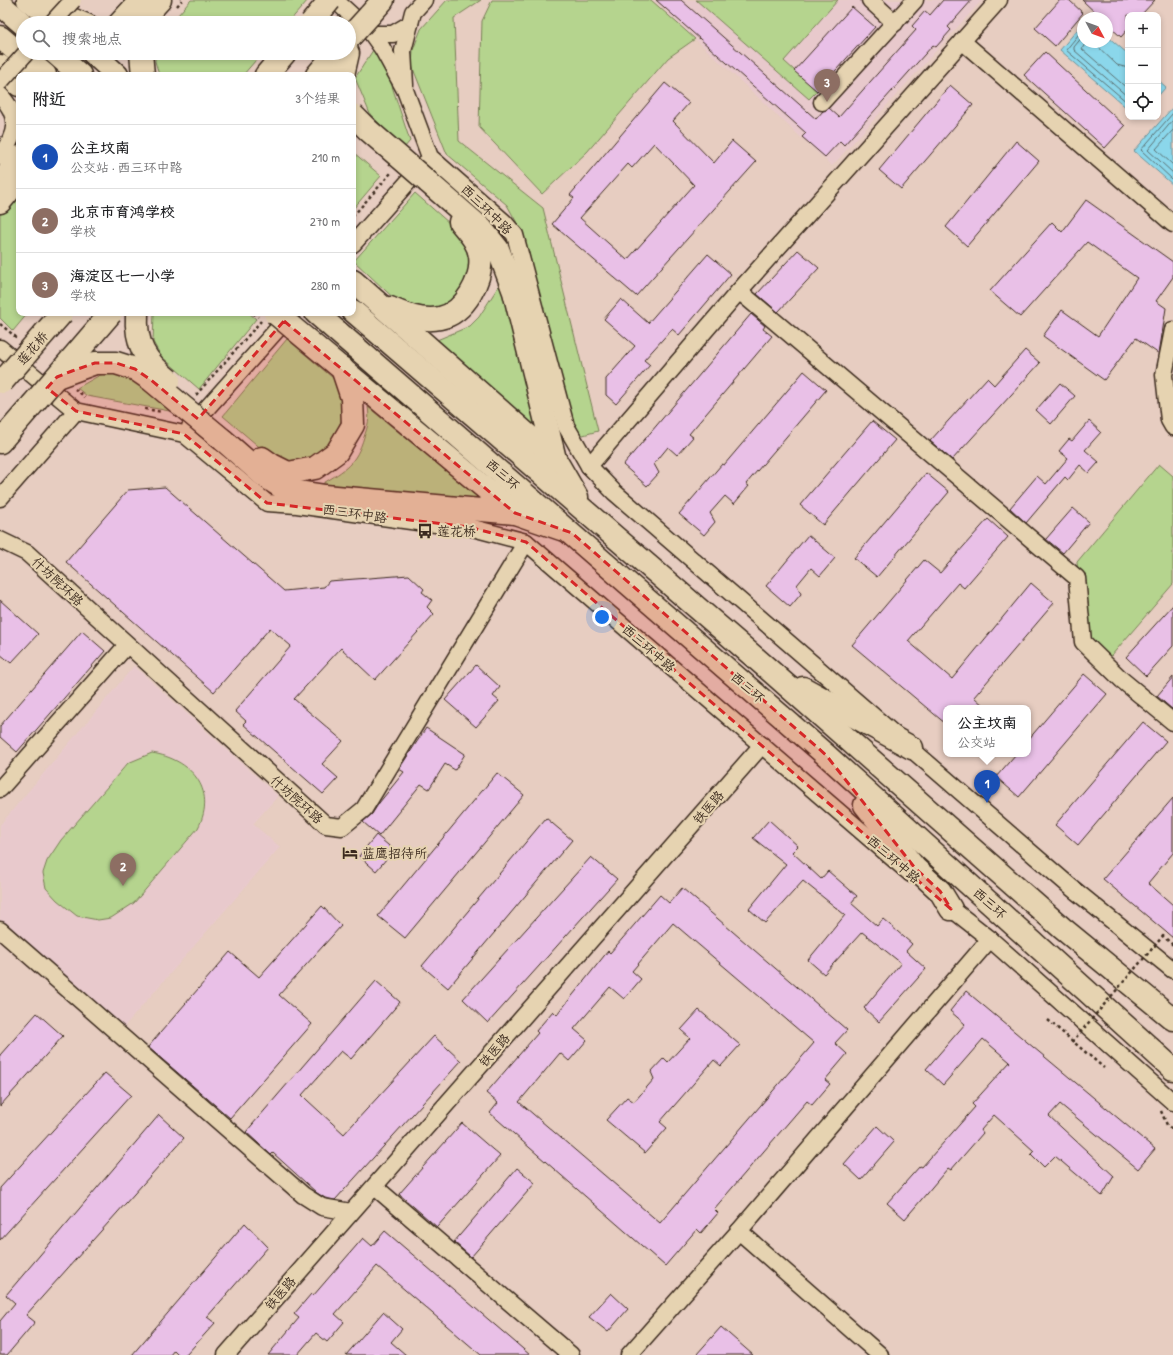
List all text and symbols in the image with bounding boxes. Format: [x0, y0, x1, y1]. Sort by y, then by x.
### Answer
north arrow [1077, 12, 1113, 48]
map controls [1125, 12, 1161, 120]
button: + [1125, 12, 1161, 48]
search box [16, 16, 356, 60]
icon: search [30, 27, 52, 49]
text: 搜索地点 [62, 28, 122, 49]
button: − [1125, 48, 1161, 84]
pin: 3 [814, 69, 840, 102]
button: locate [1125, 84, 1161, 120]
text: 附近 [32, 87, 66, 110]
text: 3个结果 [295, 89, 340, 107]
text: 公主坟南 [70, 137, 130, 158]
text: 1 [43, 148, 47, 166]
text: 210 m [312, 148, 340, 166]
text: 公交站 · 西三环中路 [70, 158, 183, 176]
street label: 西三环中路 [457, 180, 517, 238]
text: 北京市育鸿学校 [70, 201, 175, 222]
text: 2 [42, 212, 48, 230]
text: 270 m [310, 212, 340, 230]
text: 学校 [70, 222, 96, 240]
text: 海淀区七一小学 [70, 265, 175, 286]
text: 3 [42, 276, 48, 294]
text: 280 m [311, 276, 340, 294]
text: 学校 [70, 286, 96, 304]
street label: 莲花桥 [12, 327, 52, 369]
street label: 西三环 [482, 454, 524, 494]
street label: 西三环中路 [322, 500, 388, 526]
bus stop icon: 莲花桥 [416, 522, 434, 540]
place label: 莲花桥 [437, 522, 476, 540]
street label: 什坊院环路 [28, 552, 88, 610]
your location [592, 607, 612, 627]
street label: 西三环中路 [619, 620, 679, 676]
street label: 西三环 [727, 667, 769, 707]
popup [943, 705, 1031, 757]
text: 公主坟南 [957, 712, 1017, 733]
text: 公交站 [957, 733, 996, 751]
pin: 1 [974, 770, 1000, 803]
street label: 什坊院环路 [267, 771, 327, 827]
street label: 铁医路 [688, 786, 728, 828]
street label: 西三环中路 [864, 831, 924, 887]
hotel icon: 蓝鹰招待所 [341, 844, 359, 862]
place label: 蓝鹰招待所 [362, 844, 427, 862]
pin: 2 [110, 853, 136, 886]
street label: 西三环 [969, 883, 1011, 923]
street label: 铁医路 [474, 1029, 514, 1071]
street label: 铁医路 [260, 1272, 300, 1314]

